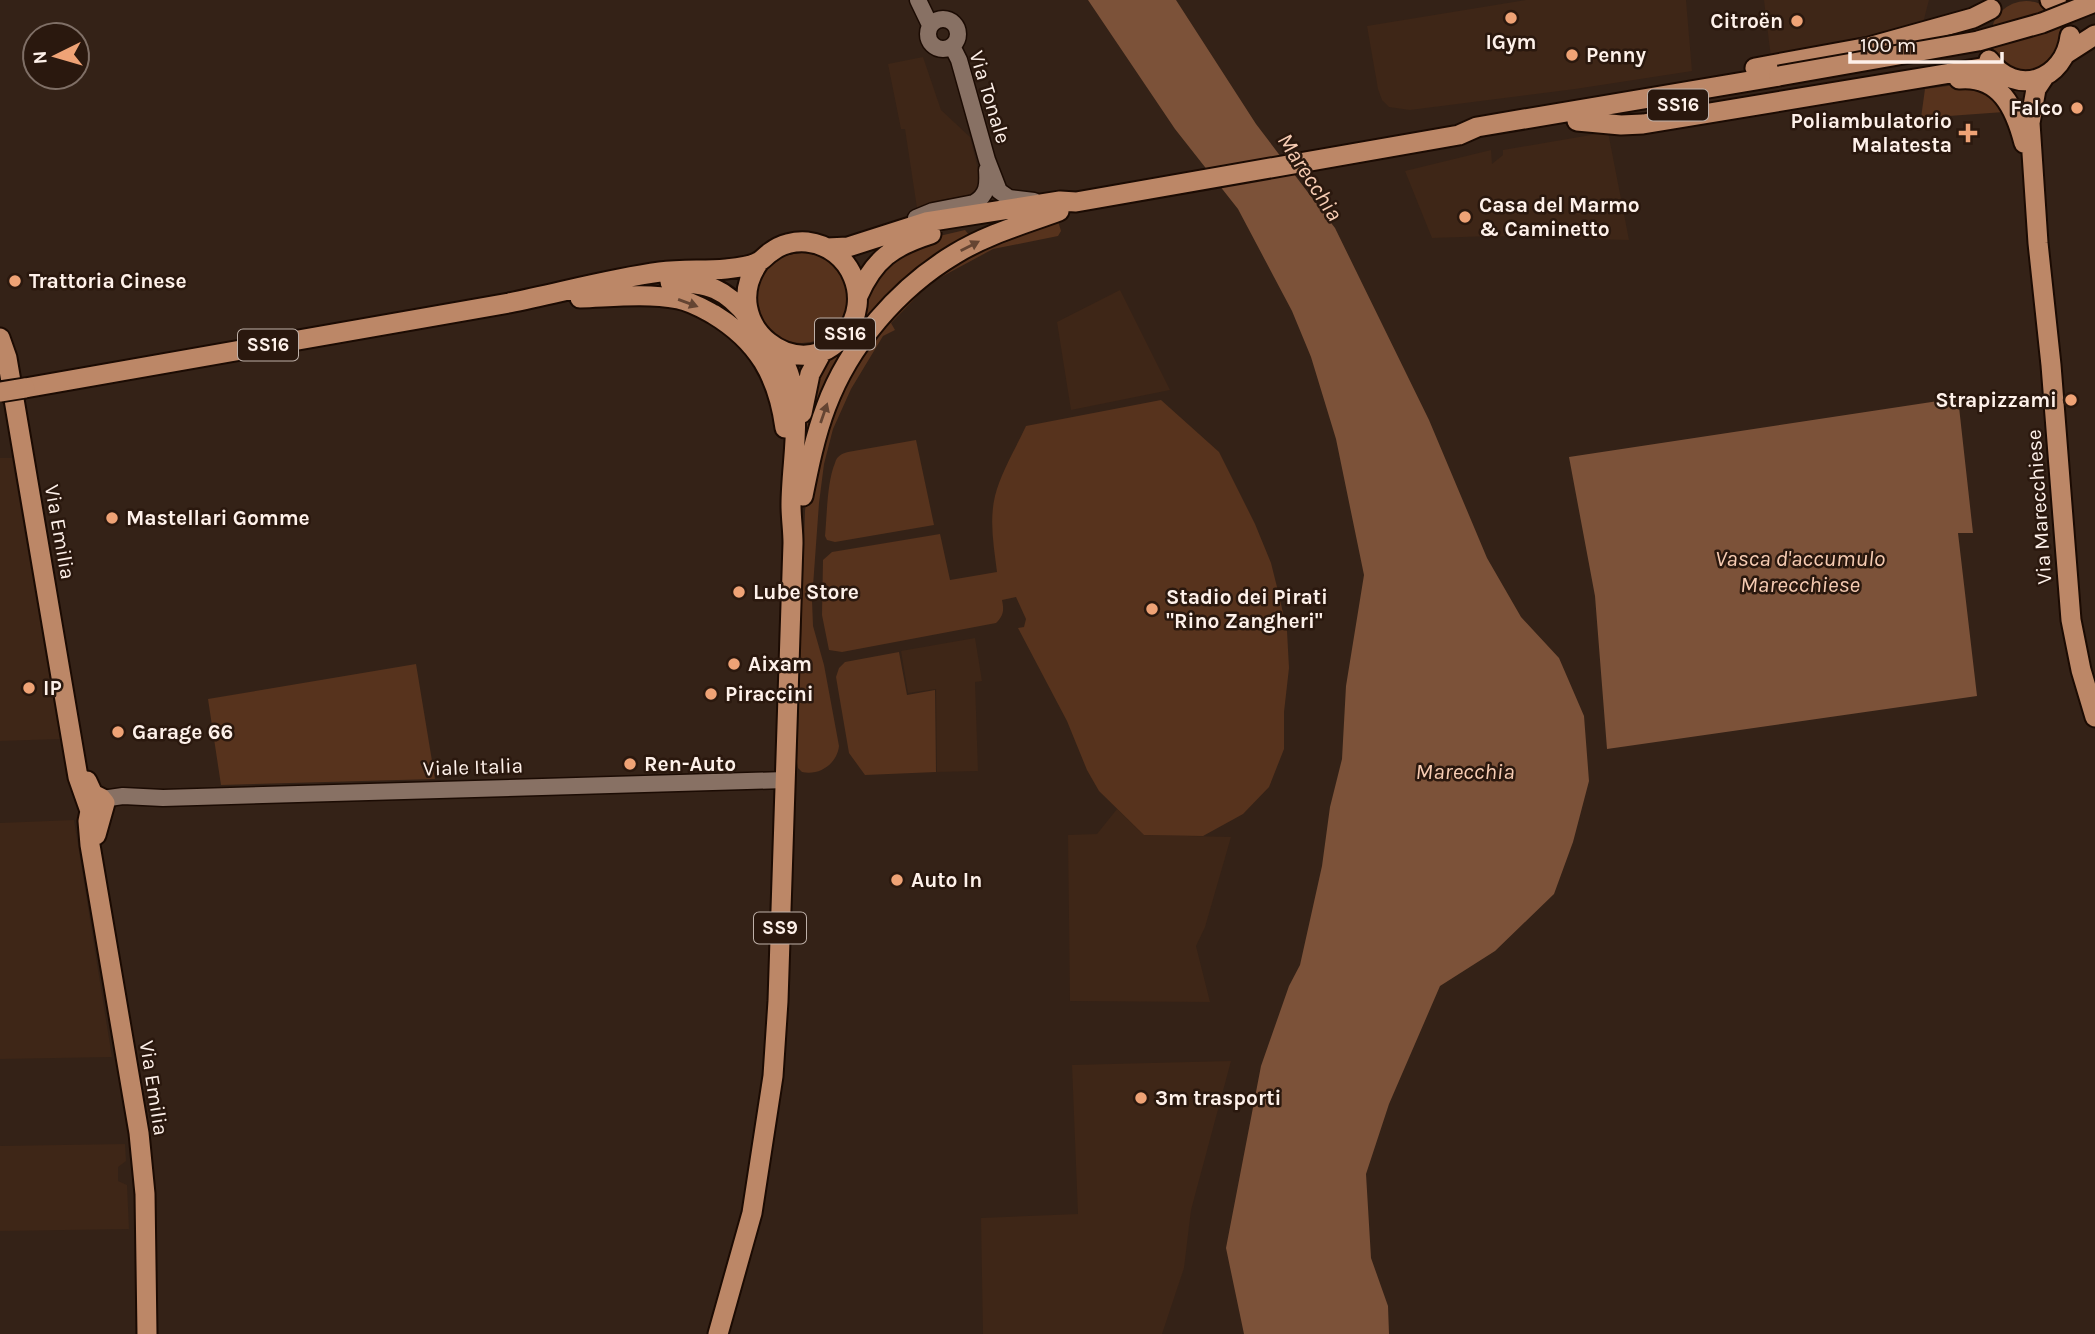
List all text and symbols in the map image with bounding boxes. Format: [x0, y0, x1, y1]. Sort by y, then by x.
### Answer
place label: Citroën [1710, 9, 1783, 33]
marker: IGym [1503, 10, 1519, 26]
marker: Citroën [1789, 13, 1805, 29]
north arrow [21, 21, 91, 91]
scale bar [1850, 21, 2002, 65]
place label: IGym [1485, 30, 1537, 54]
text: 100 m [1860, 33, 1917, 57]
place label: Penny [1586, 43, 1646, 67]
marker: Penny [1564, 47, 1580, 63]
street label: Via Tonale [965, 48, 1015, 146]
text: N [29, 50, 52, 65]
road number: SS16 [1648, 90, 1708, 120]
place label: Falco [2010, 96, 2063, 120]
marker: Falco [2069, 100, 2085, 116]
place label: Poliambulatorio Malatesta [1791, 109, 1952, 157]
marker: Poliambulatorio Malatesta [1958, 123, 1978, 143]
water label: Marecchia [1272, 128, 1348, 226]
place label: Casa del Marmo & Caminetto [1479, 193, 1640, 241]
marker: Casa del Marmo & Caminetto [1457, 209, 1473, 225]
one-way arrow [960, 240, 980, 252]
place label: Trattoria Cinese [29, 269, 187, 293]
marker: Trattoria Cinese [7, 273, 23, 289]
one-way arrow [678, 298, 699, 309]
road number: SS16 [815, 318, 875, 350]
road number: SS16 [238, 330, 298, 360]
place label: Strapizzami [1935, 388, 2057, 412]
marker: Strapizzami [2063, 392, 2079, 408]
one-way arrow [819, 403, 830, 424]
street label: Via Marecchiese [2022, 429, 2056, 585]
street label: Via Emilia [40, 483, 80, 581]
place label: Mastellari Gomme [126, 506, 310, 530]
marker: Mastellari Gomme [104, 510, 120, 526]
water label: Vasca d'accumulo Marecchiese [1715, 545, 1885, 598]
place label: Lube Store [753, 580, 859, 604]
marker: Lube Store [731, 584, 747, 600]
place label: Stadio dei Pirati "Rino Zangheri" [1166, 585, 1328, 633]
marker: Stadio dei Pirati "Rino Zangheri" [1144, 601, 1160, 617]
place label: Aixam [748, 652, 812, 676]
marker: Aixam [726, 656, 742, 672]
place label: IP [43, 676, 62, 700]
marker: IP [21, 680, 37, 696]
place label: Piraccini [725, 682, 814, 706]
marker: Piraccini [703, 686, 719, 702]
place label: Garage 66 [132, 720, 233, 744]
marker: Garage 66 [110, 724, 126, 740]
place label: Ren-Auto [644, 752, 736, 776]
street label: Viale Italia [422, 753, 524, 781]
marker: Ren-Auto [622, 756, 638, 772]
water label: Marecchia [1415, 758, 1515, 785]
place label: Auto In [911, 868, 982, 892]
marker: Auto In [889, 872, 905, 888]
road number: SS9 [754, 912, 806, 944]
street label: Via Emilia [135, 1039, 173, 1137]
place label: 3m trasporti [1155, 1086, 1281, 1110]
marker: 3m trasporti [1133, 1090, 1149, 1106]

